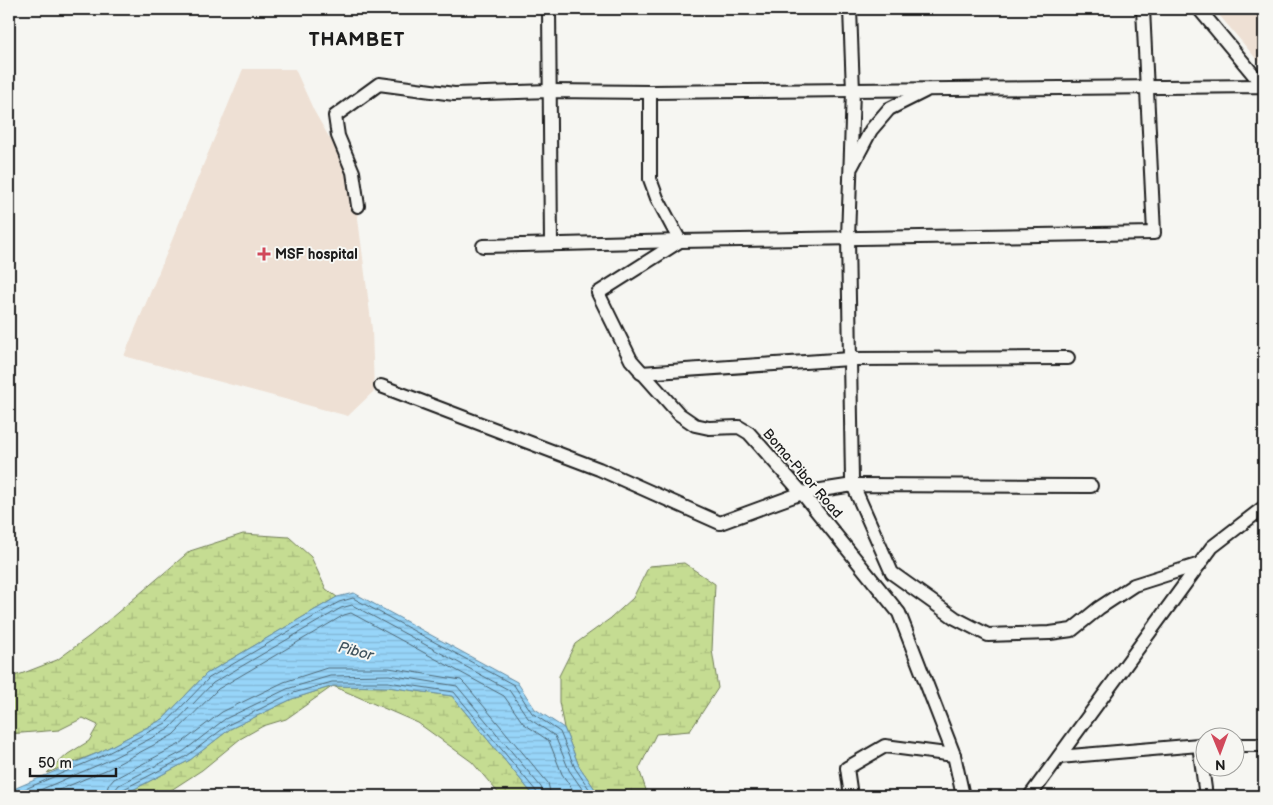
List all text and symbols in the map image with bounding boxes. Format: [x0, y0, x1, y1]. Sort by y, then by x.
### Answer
district label: THAMBET [309, 29, 405, 52]
place label: MSF hospital [275, 246, 358, 263]
marker: MSF hospital [257, 247, 271, 261]
street label: Boma-Pibor Road [759, 425, 846, 521]
water label: Pibor [336, 638, 377, 666]
north arrow [1196, 728, 1246, 778]
scale bar [30, 745, 116, 777]
text: 50 m [38, 754, 72, 773]
text: N [1215, 756, 1226, 773]

